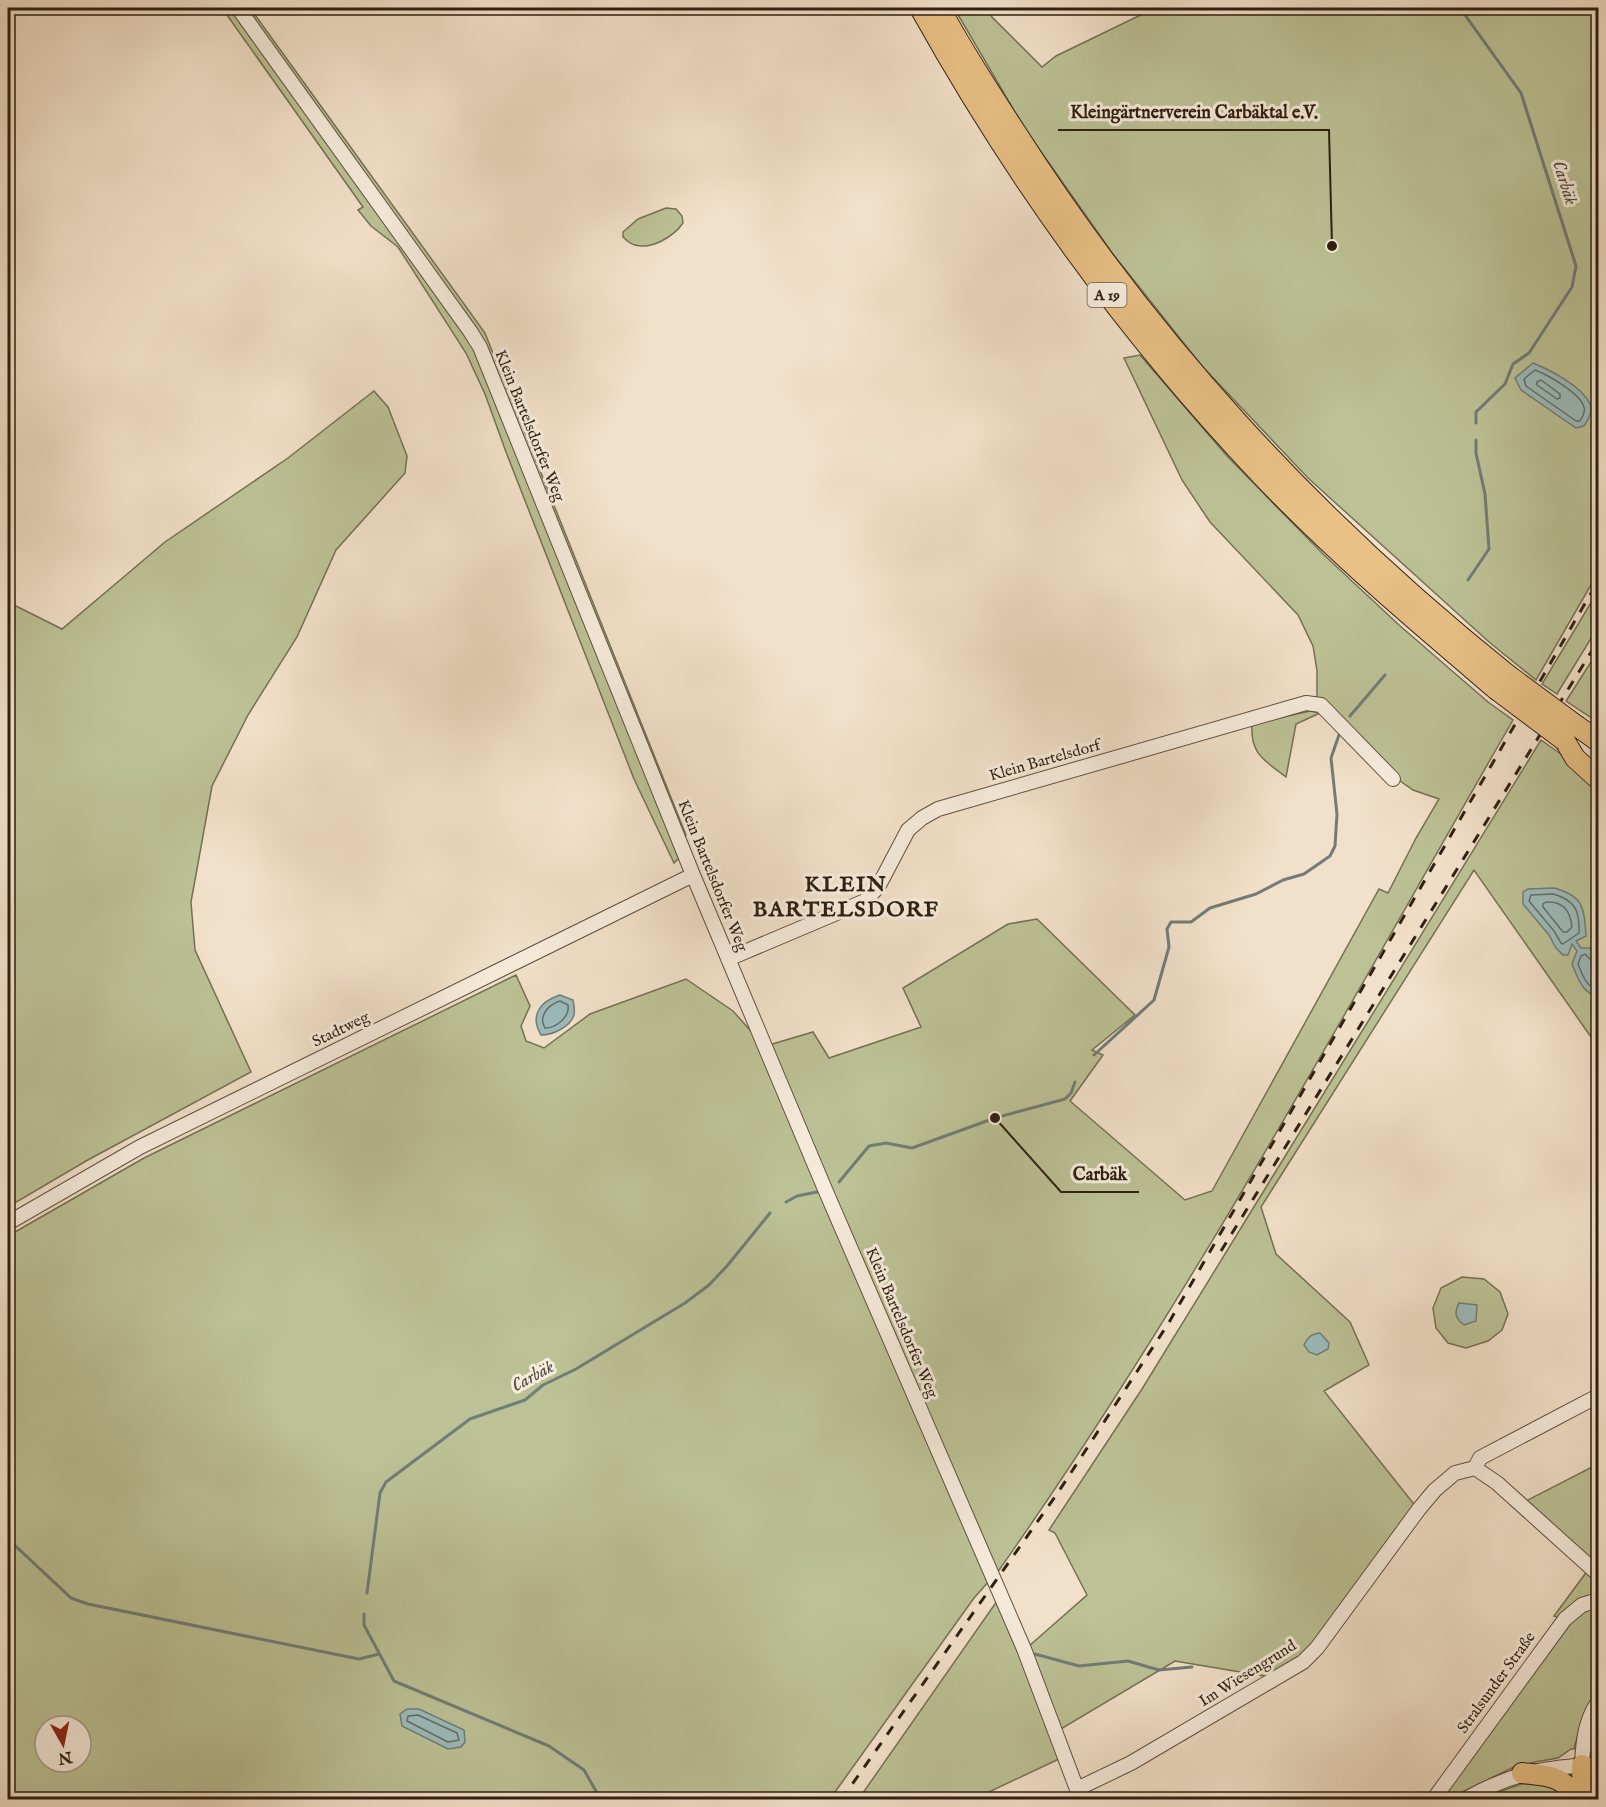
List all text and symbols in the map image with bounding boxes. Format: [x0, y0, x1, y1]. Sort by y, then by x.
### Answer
callout: Kleingärtnerverein Carbäktal e.V. [1058, 94, 1329, 130]
text: Kleingärtnerverein Carbäktal e.V. [1070, 102, 1318, 125]
water label: Carbäk [1546, 158, 1582, 208]
road number: A 19 [1088, 283, 1126, 307]
street label: Klein Bartelsdorfer Weg [489, 347, 569, 505]
street label: Klein Bartelsdorf [987, 735, 1106, 786]
street label: Klein Bartelsdorfer Weg [672, 797, 752, 955]
district label: KLEIN BARTELSDORF [753, 871, 939, 924]
street label: Stadtweg [309, 1007, 373, 1052]
callout: Carbäk [1061, 1156, 1139, 1192]
text: Carbäk [1073, 1164, 1129, 1187]
street label: Klein Bartelsdorfer Weg [860, 1245, 942, 1402]
water label: Carbäk [508, 1356, 558, 1398]
street label: Stralsunder Straße [1453, 1628, 1541, 1738]
street label: Im Wiesengrund [1196, 1636, 1301, 1712]
north arrow [33, 1714, 93, 1774]
text: N [56, 1746, 74, 1768]

